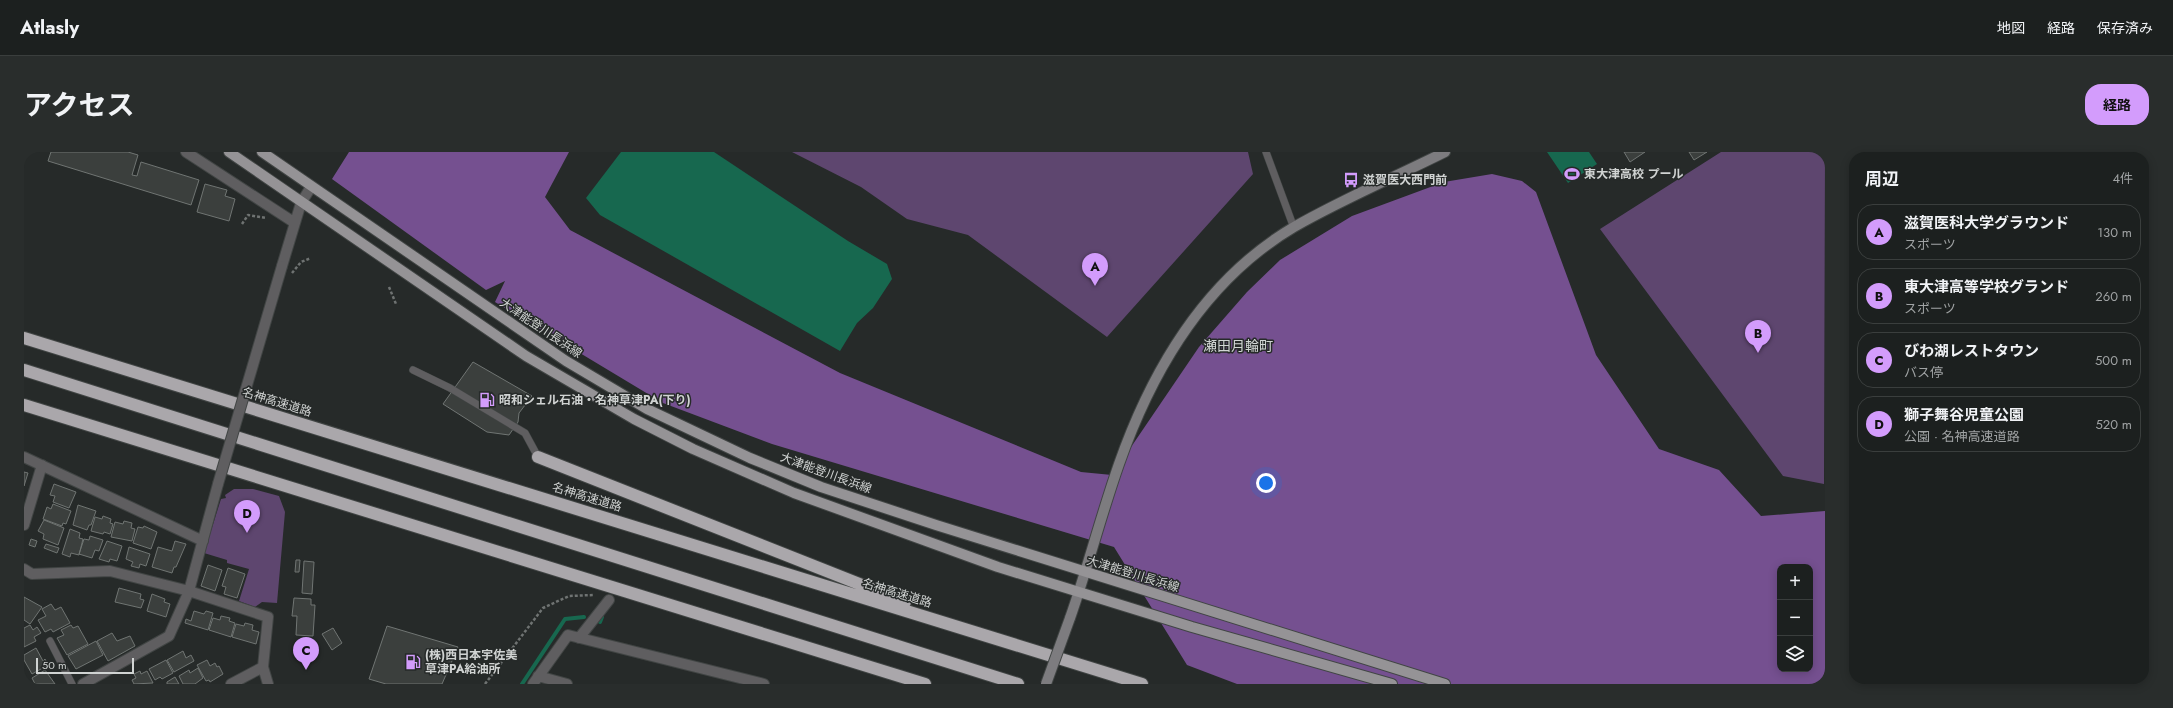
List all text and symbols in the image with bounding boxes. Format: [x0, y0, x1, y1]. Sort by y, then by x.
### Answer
text: Atlasly [20, 14, 79, 41]
text: 地図 [1997, 18, 2025, 38]
text: 経路 [2047, 18, 2075, 38]
text: 保存済み [2097, 18, 2153, 38]
button: 経路 [2085, 84, 2149, 125]
text: アクセス [24, 85, 135, 126]
sports icon: 東大津高校 プール [1563, 165, 1581, 183]
place label: 東大津高校 プール [1584, 165, 1684, 183]
text: 周辺 [1865, 167, 1899, 191]
text: 4件 [2112, 169, 2133, 188]
bus stop icon: 滋賀医大西門前 [1342, 171, 1360, 189]
place label: 滋賀医大西門前 [1363, 171, 1447, 189]
text: 滋賀医科大学グラウンド [1904, 212, 2069, 234]
text: A [1874, 223, 1884, 242]
text: 130 m [2097, 223, 2132, 242]
text: スポーツ [1904, 235, 1956, 254]
pin: A [1082, 253, 1108, 286]
text: 東大津高等学校グランド [1904, 276, 2069, 298]
text: B [1875, 287, 1883, 306]
text: 260 m [2095, 287, 2132, 306]
street label: 大津能登川長浜線 [496, 294, 586, 362]
text: スポーツ [1904, 299, 1956, 318]
pin: B [1745, 320, 1771, 353]
district label: 瀬田月輪町 [1203, 336, 1273, 356]
text: びわ湖レストタウン [1904, 340, 2039, 362]
text: C [1874, 351, 1884, 370]
text: 500 m [2095, 351, 2132, 370]
text: バス停 [1904, 363, 1943, 382]
street label: 名神高速道路 [240, 383, 314, 421]
fuel station icon: 昭和シェル石油・名神草津PA(下り) [478, 391, 496, 409]
place label: 昭和シェル石油・名神草津PA(下り) [499, 391, 691, 409]
text: 獅子舞谷児童公園 [1904, 404, 2024, 426]
text: D [1874, 415, 1884, 434]
text: 520 m [2095, 415, 2132, 434]
text: 公園 · 名神高速道路 [1904, 427, 2020, 446]
street label: 大津能登川長浜線 [778, 448, 874, 498]
your location [1256, 473, 1276, 493]
street label: 名神高速道路 [550, 478, 624, 516]
pin: D [234, 500, 260, 533]
street label: 大津能登川長浜線 [1084, 551, 1182, 597]
map controls [1777, 564, 1813, 672]
button: + [1777, 564, 1813, 600]
street label: 名神高速道路 [860, 574, 934, 612]
button: − [1777, 600, 1813, 636]
button: layers [1777, 636, 1813, 672]
pin: C [293, 637, 319, 670]
place label: (株)西日本宇佐美 草津PA給油所 [425, 646, 517, 678]
fuel station icon: (株)西日本宇佐美 草津PA給油所 [404, 653, 422, 671]
scale bar [36, 656, 134, 675]
text: 50 m [42, 657, 67, 673]

